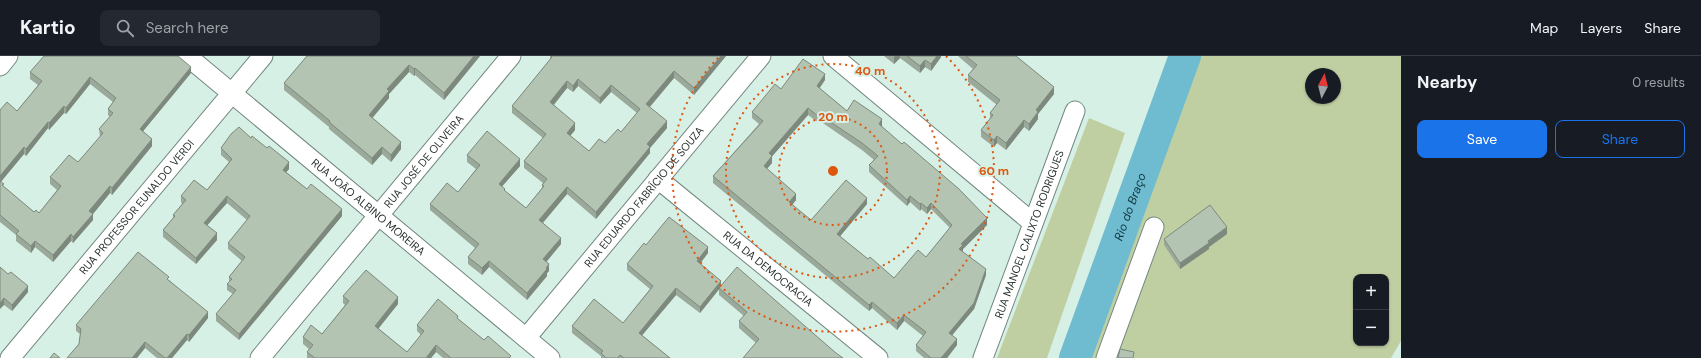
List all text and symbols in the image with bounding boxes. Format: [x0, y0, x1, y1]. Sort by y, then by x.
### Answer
search box [100, 10, 380, 46]
text: Kartio [20, 15, 76, 40]
icon: search [114, 17, 136, 39]
text: Search here [146, 18, 228, 38]
text: Map [1530, 19, 1558, 37]
text: Layers [1580, 19, 1622, 37]
text: Share [1644, 19, 1681, 37]
text: 40 m [855, 63, 885, 79]
north arrow [1305, 68, 1341, 104]
text: Nearby [1417, 71, 1477, 93]
text: 0 results [1632, 74, 1685, 91]
text: 20 m [818, 109, 848, 125]
street label: RUA JOSÉ DE OLIVEIRA [381, 112, 466, 211]
button: Save [1417, 120, 1547, 158]
button: Share [1555, 120, 1685, 158]
street label: RUA EDUARDO FABRÍCIO DE SOUZA [581, 123, 707, 270]
street label: RUA PROFESSOR EUNALDO VERDI [76, 137, 197, 277]
street label: RUA MANOEL CALIXTO RODRIGUES [991, 148, 1067, 320]
street label: RUA JOÃO ALBINO MOREIRA [309, 156, 428, 258]
text: 60 m [979, 163, 1009, 179]
centre of rings [826, 164, 840, 178]
water label: Rio do Braço [1110, 171, 1150, 243]
street label: RUA DA DEMOCRACIA [720, 228, 816, 309]
map controls [1353, 274, 1389, 346]
button: + [1353, 274, 1389, 310]
button: − [1353, 310, 1389, 346]

